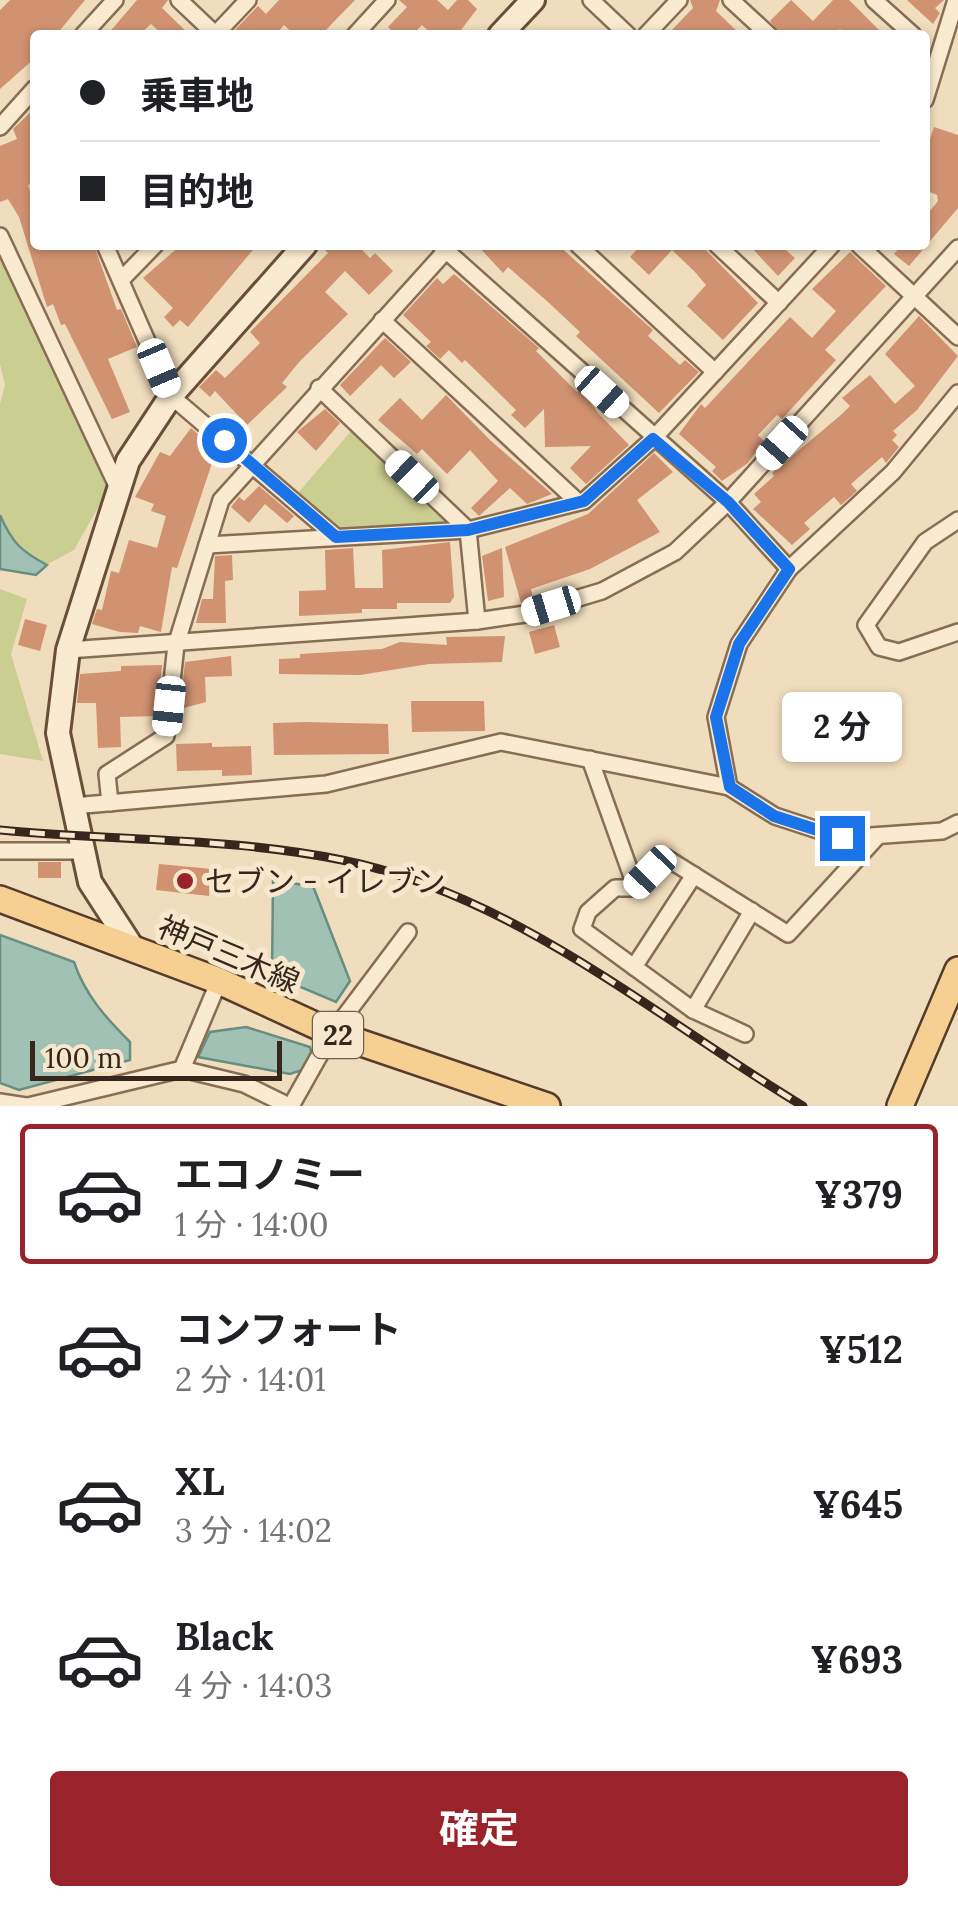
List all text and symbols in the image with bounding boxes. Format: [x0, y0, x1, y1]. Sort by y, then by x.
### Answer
text: 乗車地 [140, 71, 254, 119]
text: 目的地 [140, 167, 254, 215]
car [133, 335, 185, 401]
car [570, 361, 634, 423]
car [751, 411, 813, 475]
route start [202, 418, 247, 463]
car [380, 445, 444, 509]
car [518, 583, 584, 629]
car [151, 675, 187, 737]
callout: 2 分 [782, 693, 902, 763]
text: 2 分 [813, 706, 871, 747]
route end [820, 816, 865, 861]
car [618, 840, 682, 904]
place label: セブン - イレブン [205, 862, 445, 900]
marker: セブン - イレブン [174, 870, 196, 892]
street label: 神戸三木線 [153, 907, 305, 1001]
road number: 22 [313, 1012, 363, 1058]
scale bar [30, 1036, 282, 1080]
text: 100 m [45, 1040, 122, 1076]
icon: car [55, 1149, 145, 1239]
text: エコノミー [175, 1150, 365, 1198]
text: ¥379 [815, 1170, 903, 1218]
text: 1 分 · 14:00 [175, 1204, 329, 1245]
icon: car [55, 1304, 145, 1394]
text: コンフォート [175, 1305, 402, 1353]
text: ¥512 [819, 1325, 903, 1373]
text: 2 分 · 14:01 [175, 1359, 326, 1400]
text: XL [175, 1457, 225, 1505]
icon: car [55, 1459, 145, 1549]
text: ¥645 [812, 1480, 903, 1528]
text: 3 分 · 14:02 [175, 1510, 332, 1551]
text: Black [175, 1612, 274, 1660]
icon: car [55, 1614, 145, 1704]
text: ¥693 [811, 1635, 903, 1683]
text: 4 分 · 14:03 [175, 1665, 332, 1706]
button: 確定 [50, 1771, 908, 1886]

